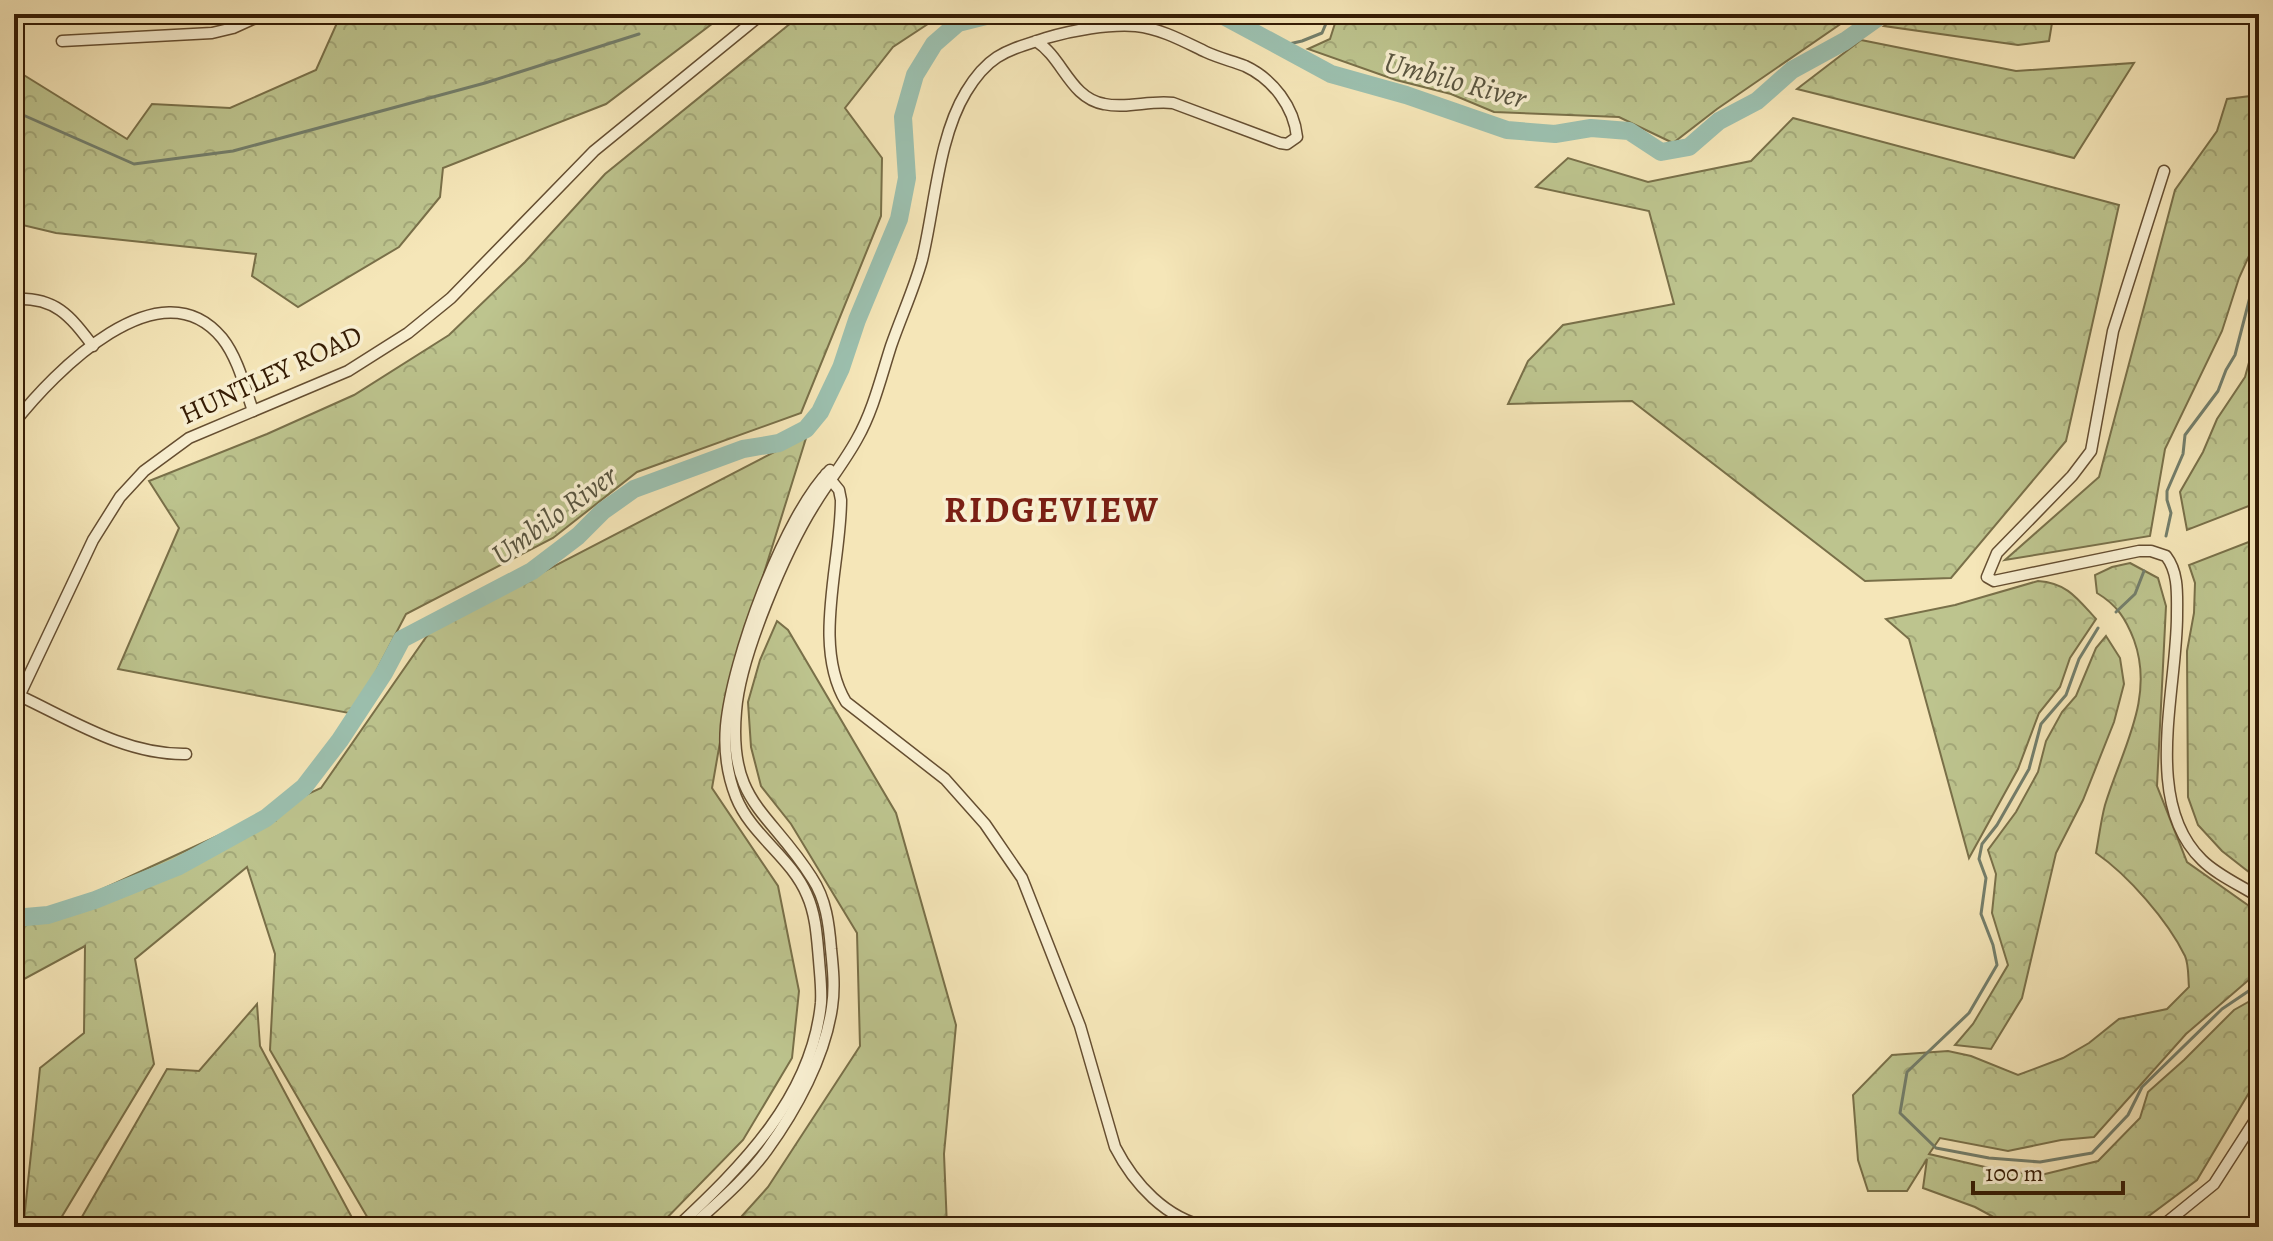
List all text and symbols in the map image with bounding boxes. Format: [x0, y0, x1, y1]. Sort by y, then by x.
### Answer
water label: Umbilo River [1379, 42, 1532, 119]
street label: HUNTLEY ROAD [174, 316, 368, 434]
water label: Umbilo River [483, 455, 626, 574]
district label: RIDGEVIEW [944, 485, 1160, 534]
scale bar [1973, 1145, 2123, 1195]
text: 100 m [1985, 1157, 2044, 1189]

